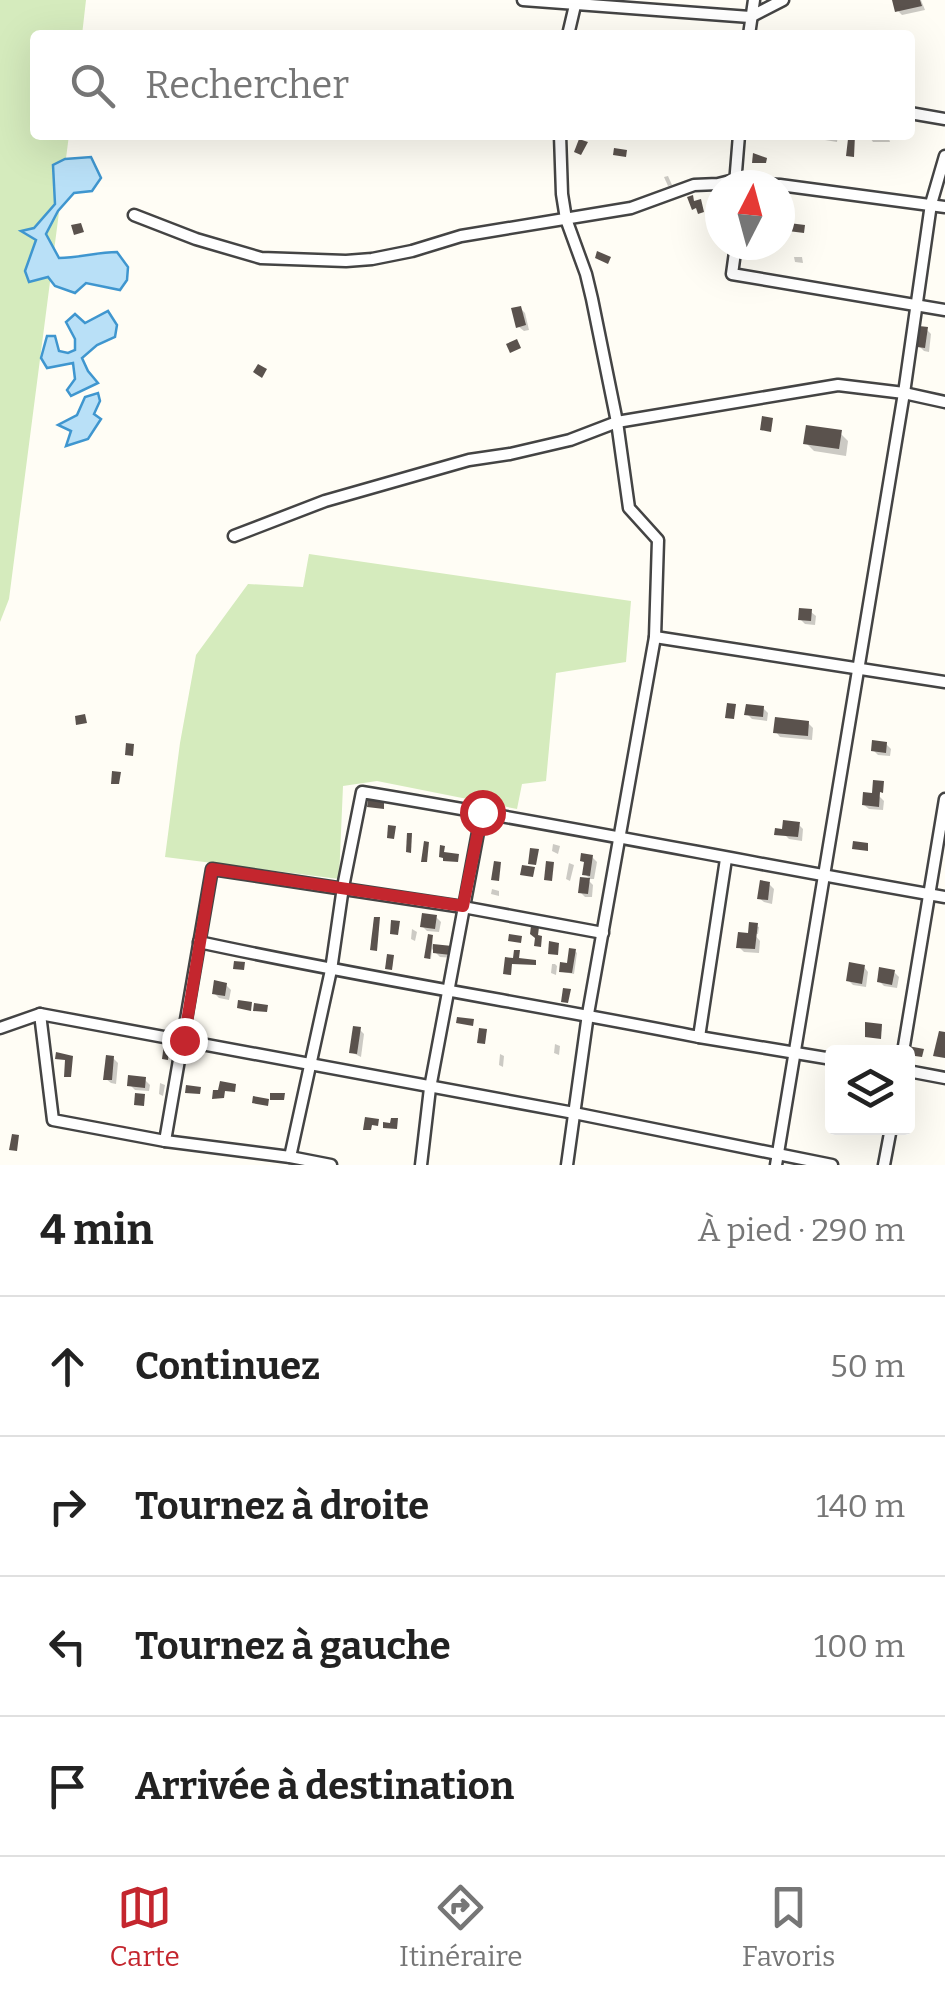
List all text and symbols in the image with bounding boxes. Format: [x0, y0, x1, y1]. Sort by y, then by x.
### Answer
search box [30, 30, 915, 140]
icon: search [65, 58, 120, 113]
text: Rechercher [145, 62, 349, 108]
north arrow [705, 170, 795, 260]
route start [460, 790, 506, 836]
route end [162, 1018, 208, 1064]
map controls [825, 1045, 915, 1135]
button: layers [825, 1045, 915, 1135]
text: 4 min [40, 1205, 154, 1255]
text: À pied · 290 m [698, 1211, 905, 1249]
icon: ahead [40, 1339, 95, 1394]
text: Continuez [135, 1343, 320, 1389]
text: 50 m [830, 1347, 905, 1385]
icon: right [40, 1479, 95, 1534]
text: Tournez à droite [135, 1483, 429, 1529]
text: 140 m [816, 1487, 905, 1525]
icon: left [40, 1619, 95, 1674]
text: Tournez à gauche [135, 1623, 451, 1669]
text: 100 m [814, 1627, 905, 1665]
icon: arrive [40, 1759, 95, 1814]
text: Arrivée à destination [135, 1763, 514, 1809]
tab: Carte [110, 1880, 180, 1973]
tab: Itinéraire [399, 1880, 523, 1973]
tab: Favoris [742, 1880, 835, 1973]

